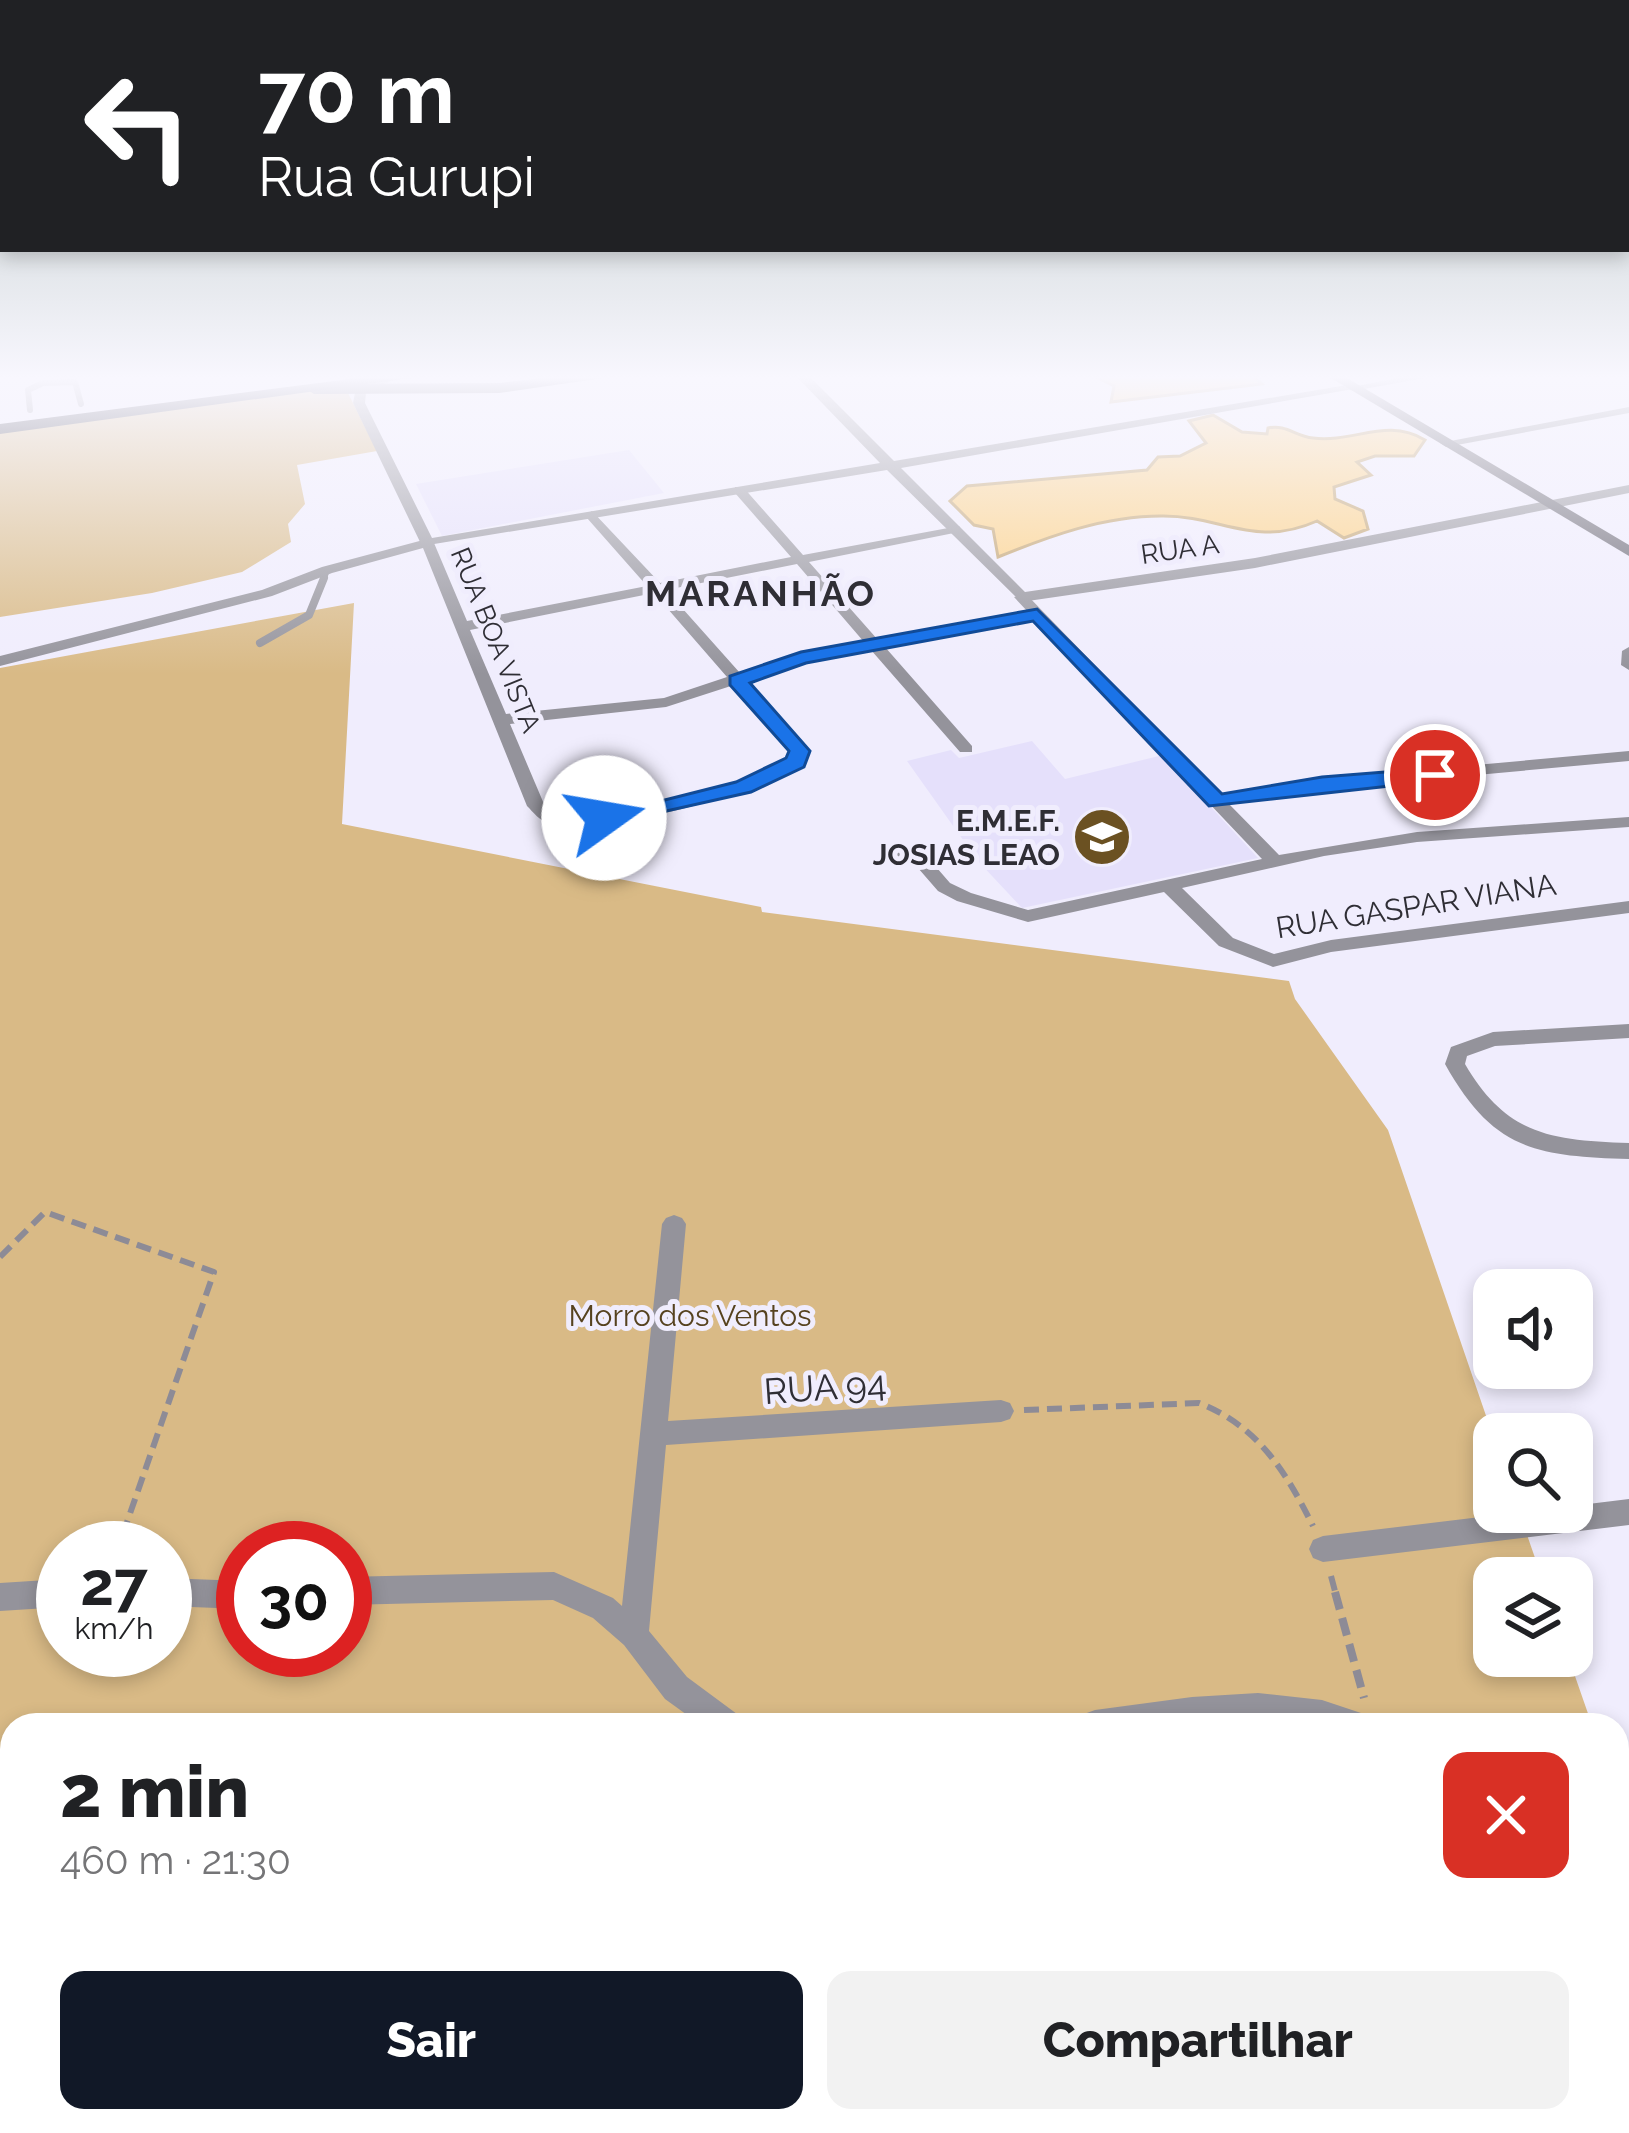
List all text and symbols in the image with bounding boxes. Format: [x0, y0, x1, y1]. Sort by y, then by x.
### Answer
text: 70 m [258, 44, 455, 143]
icon: left [60, 48, 216, 204]
text: Rua Gurupi [258, 145, 535, 209]
street label: RUA A [1139, 528, 1221, 570]
street label: RUA BOA VISTA [445, 543, 547, 737]
district label: MARANHÃO [645, 572, 877, 614]
pin [1384, 724, 1486, 826]
icon: arrive [1402, 742, 1468, 808]
position arrow [541, 755, 667, 881]
place label: E.M.E.F. JOSIAS LEAO [873, 803, 1060, 872]
school or university icon: E.M.E.F. JOSIAS LEAO [1071, 806, 1133, 868]
street label: RUA GASPAR VIANA [1273, 867, 1559, 945]
map controls [1473, 1269, 1593, 1677]
button: sound [1473, 1269, 1593, 1389]
park label: Morro dos Ventos [568, 1298, 812, 1333]
street label: RUA 94 [762, 1362, 888, 1412]
button: search [1473, 1413, 1593, 1533]
speed limit sign: 30 [216, 1521, 372, 1677]
text: 27 [80, 1549, 148, 1619]
button: layers [1473, 1557, 1593, 1677]
text: km/h [74, 1611, 154, 1646]
text: 2 min [60, 1749, 249, 1834]
button: close [1443, 1752, 1569, 1878]
text: 460 m · 21:30 [60, 1837, 291, 1883]
button: Sair [60, 1971, 803, 2109]
button: Compartilhar [827, 1971, 1569, 2109]

